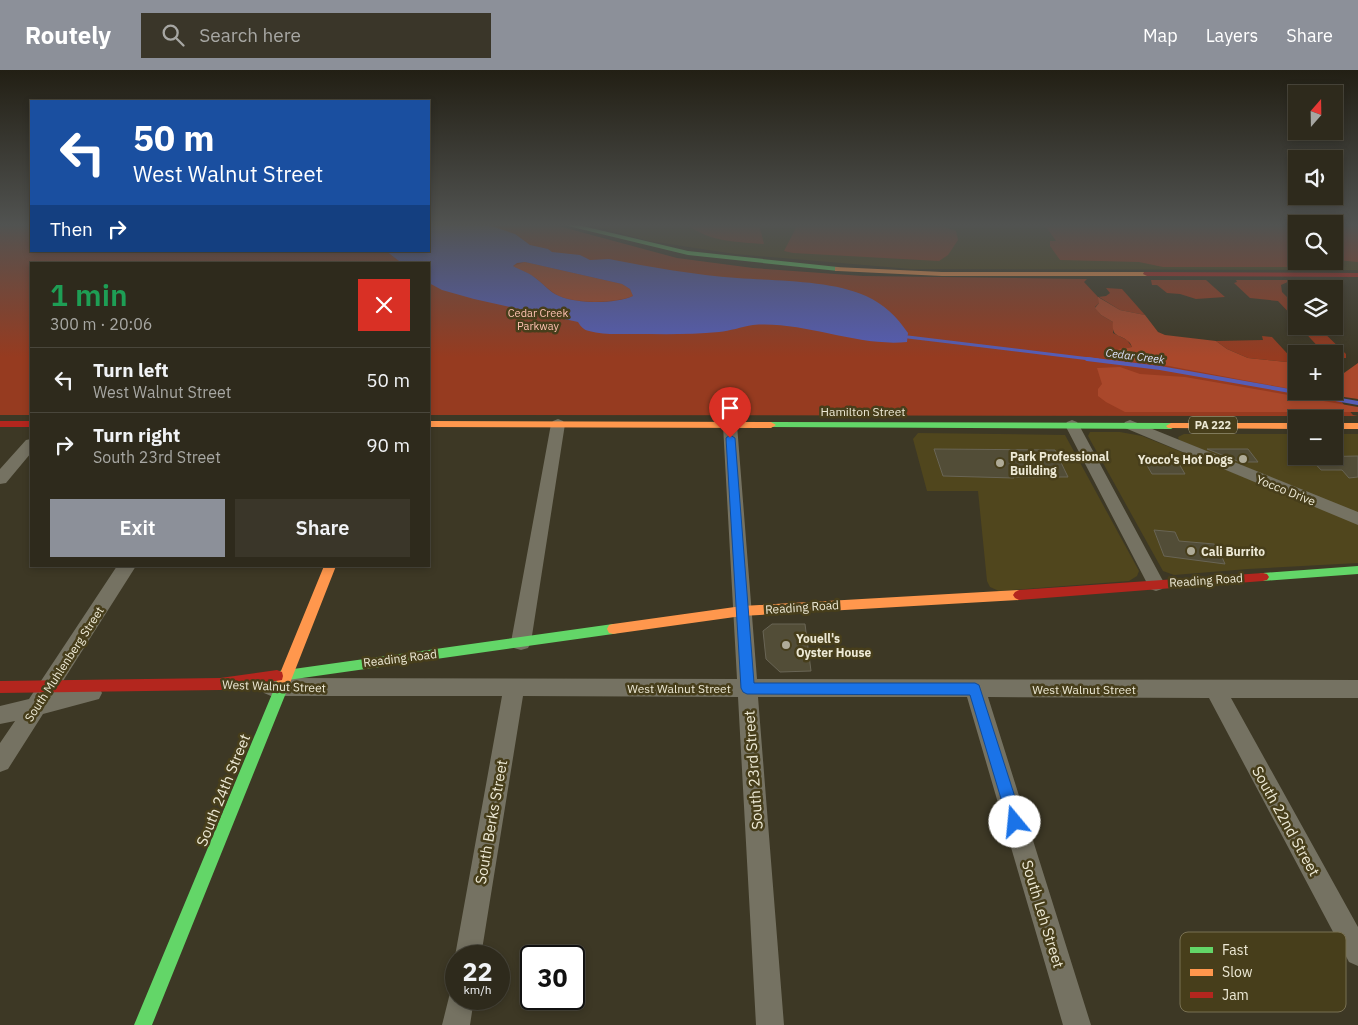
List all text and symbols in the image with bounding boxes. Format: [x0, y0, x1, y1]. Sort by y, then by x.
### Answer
search box [141, 13, 491, 58]
text: Routely [25, 19, 111, 51]
icon: search [159, 21, 187, 49]
text: Search here [199, 23, 301, 47]
text: Map [1143, 24, 1178, 47]
text: Layers [1206, 24, 1258, 47]
text: Share [1286, 24, 1333, 47]
north arrow [1288, 85, 1342, 140]
map controls [1288, 85, 1343, 465]
text: 50 m [133, 115, 215, 161]
icon: left [50, 120, 115, 185]
button: sound [1288, 150, 1343, 205]
text: West Walnut Street [133, 159, 323, 188]
icon: right [103, 215, 131, 243]
button: search [1288, 215, 1343, 270]
text: Then [50, 217, 93, 241]
text: 1 min [50, 275, 128, 314]
button: close [358, 279, 410, 331]
button: layers [1288, 280, 1343, 335]
park label: Cedar Creek Parkway [508, 306, 568, 333]
text: 300 m · 20:06 [50, 314, 152, 334]
water label: Cedar Creek [1105, 345, 1166, 367]
button: + [1288, 345, 1343, 400]
text: Turn left [93, 358, 169, 382]
icon: left [50, 366, 78, 394]
text: 50 m [366, 368, 410, 392]
text: West Walnut Street [93, 382, 231, 402]
pin [709, 387, 751, 438]
icon: arrive [716, 394, 744, 422]
street label: Hamilton Street [820, 404, 906, 419]
button: − [1288, 410, 1343, 465]
road number: PA 222 [1189, 416, 1237, 434]
text: Turn right [93, 423, 180, 447]
icon: right [50, 431, 78, 459]
text: 90 m [366, 433, 410, 457]
text: South 23rd Street [93, 447, 221, 467]
place label: Park Professional Building [1010, 449, 1110, 478]
place label: Yocco's Hot Dogs [1138, 452, 1233, 467]
marker: Yocco's Hot Dogs [1237, 453, 1249, 465]
marker: Park Professional Building [994, 457, 1006, 469]
street label: Yocco Drive [1254, 471, 1318, 509]
button: Exit [50, 499, 225, 557]
button: Share [235, 499, 410, 557]
place label: Cali Burrito [1201, 544, 1265, 559]
marker: Cali Burrito [1185, 545, 1197, 557]
street label: Reading Road [1169, 570, 1243, 590]
street label: Reading Road [765, 597, 839, 617]
street label: South Muhlenberg Street [21, 604, 107, 724]
place label: Youell's Oyster House [796, 631, 871, 660]
marker: Youell's Oyster House [780, 639, 792, 651]
street label: Reading Road [362, 646, 438, 670]
street label: West Walnut Street [222, 677, 326, 695]
street label: West Walnut Street [627, 681, 731, 696]
street label: West Walnut Street [1032, 682, 1136, 697]
street label: South 23rd Street [739, 710, 767, 830]
street label: South 24th Street [192, 731, 254, 849]
street label: South Berks Street [471, 758, 511, 886]
street label: South 22nd Street [1248, 763, 1324, 879]
position arrow [988, 795, 1040, 847]
street label: South Leh Street [1018, 858, 1068, 970]
legend [1180, 932, 1346, 1012]
text: Fast [1222, 941, 1248, 959]
speed limit sign: 30 [520, 945, 585, 1010]
text: 22 [462, 955, 493, 988]
text: Slow [1222, 963, 1253, 981]
text: km/h [463, 982, 492, 997]
text: Jam [1222, 986, 1249, 1004]

